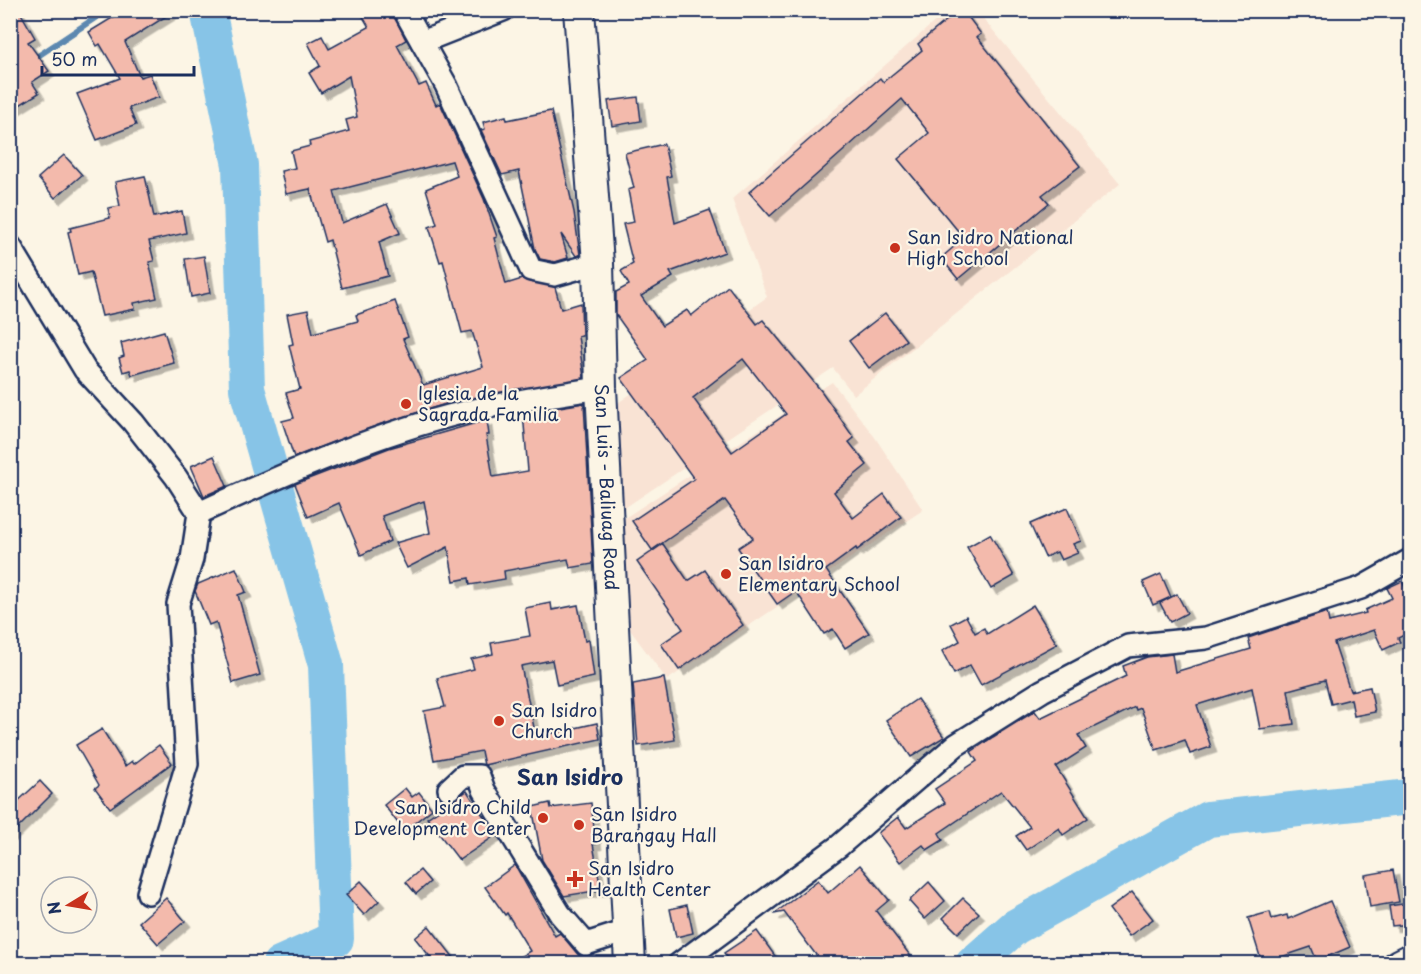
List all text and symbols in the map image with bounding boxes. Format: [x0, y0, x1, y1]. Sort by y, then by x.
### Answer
scale bar [42, 39, 194, 77]
text: 50 m [51, 45, 98, 72]
place label: San Isidro National High School [907, 223, 1073, 271]
marker: San Isidro National High School [888, 241, 902, 255]
place label: Iglesia de la Sagrada Familia [418, 379, 559, 427]
street label: San Luis - Baliuag Road [589, 383, 626, 591]
marker: Iglesia de la Sagrada Familia [399, 397, 413, 411]
place label: San Isidro Elementary School [738, 549, 900, 597]
marker: San Isidro Elementary School [719, 567, 733, 581]
place label: San Isidro Church [511, 696, 597, 744]
marker: San Isidro Church [492, 714, 506, 728]
district label: San Isidro [517, 760, 623, 792]
place label: San Isidro Child Development Center [353, 793, 532, 841]
place label: San Isidro Barangay Hall [591, 800, 717, 848]
marker: San Isidro Child Development Center [536, 811, 550, 825]
marker: San Isidro Barangay Hall [572, 818, 586, 832]
place label: San Isidro Health Center [588, 854, 711, 902]
marker: San Isidro Health Center [566, 870, 584, 888]
north arrow [39, 875, 99, 935]
text: N [40, 900, 66, 917]

